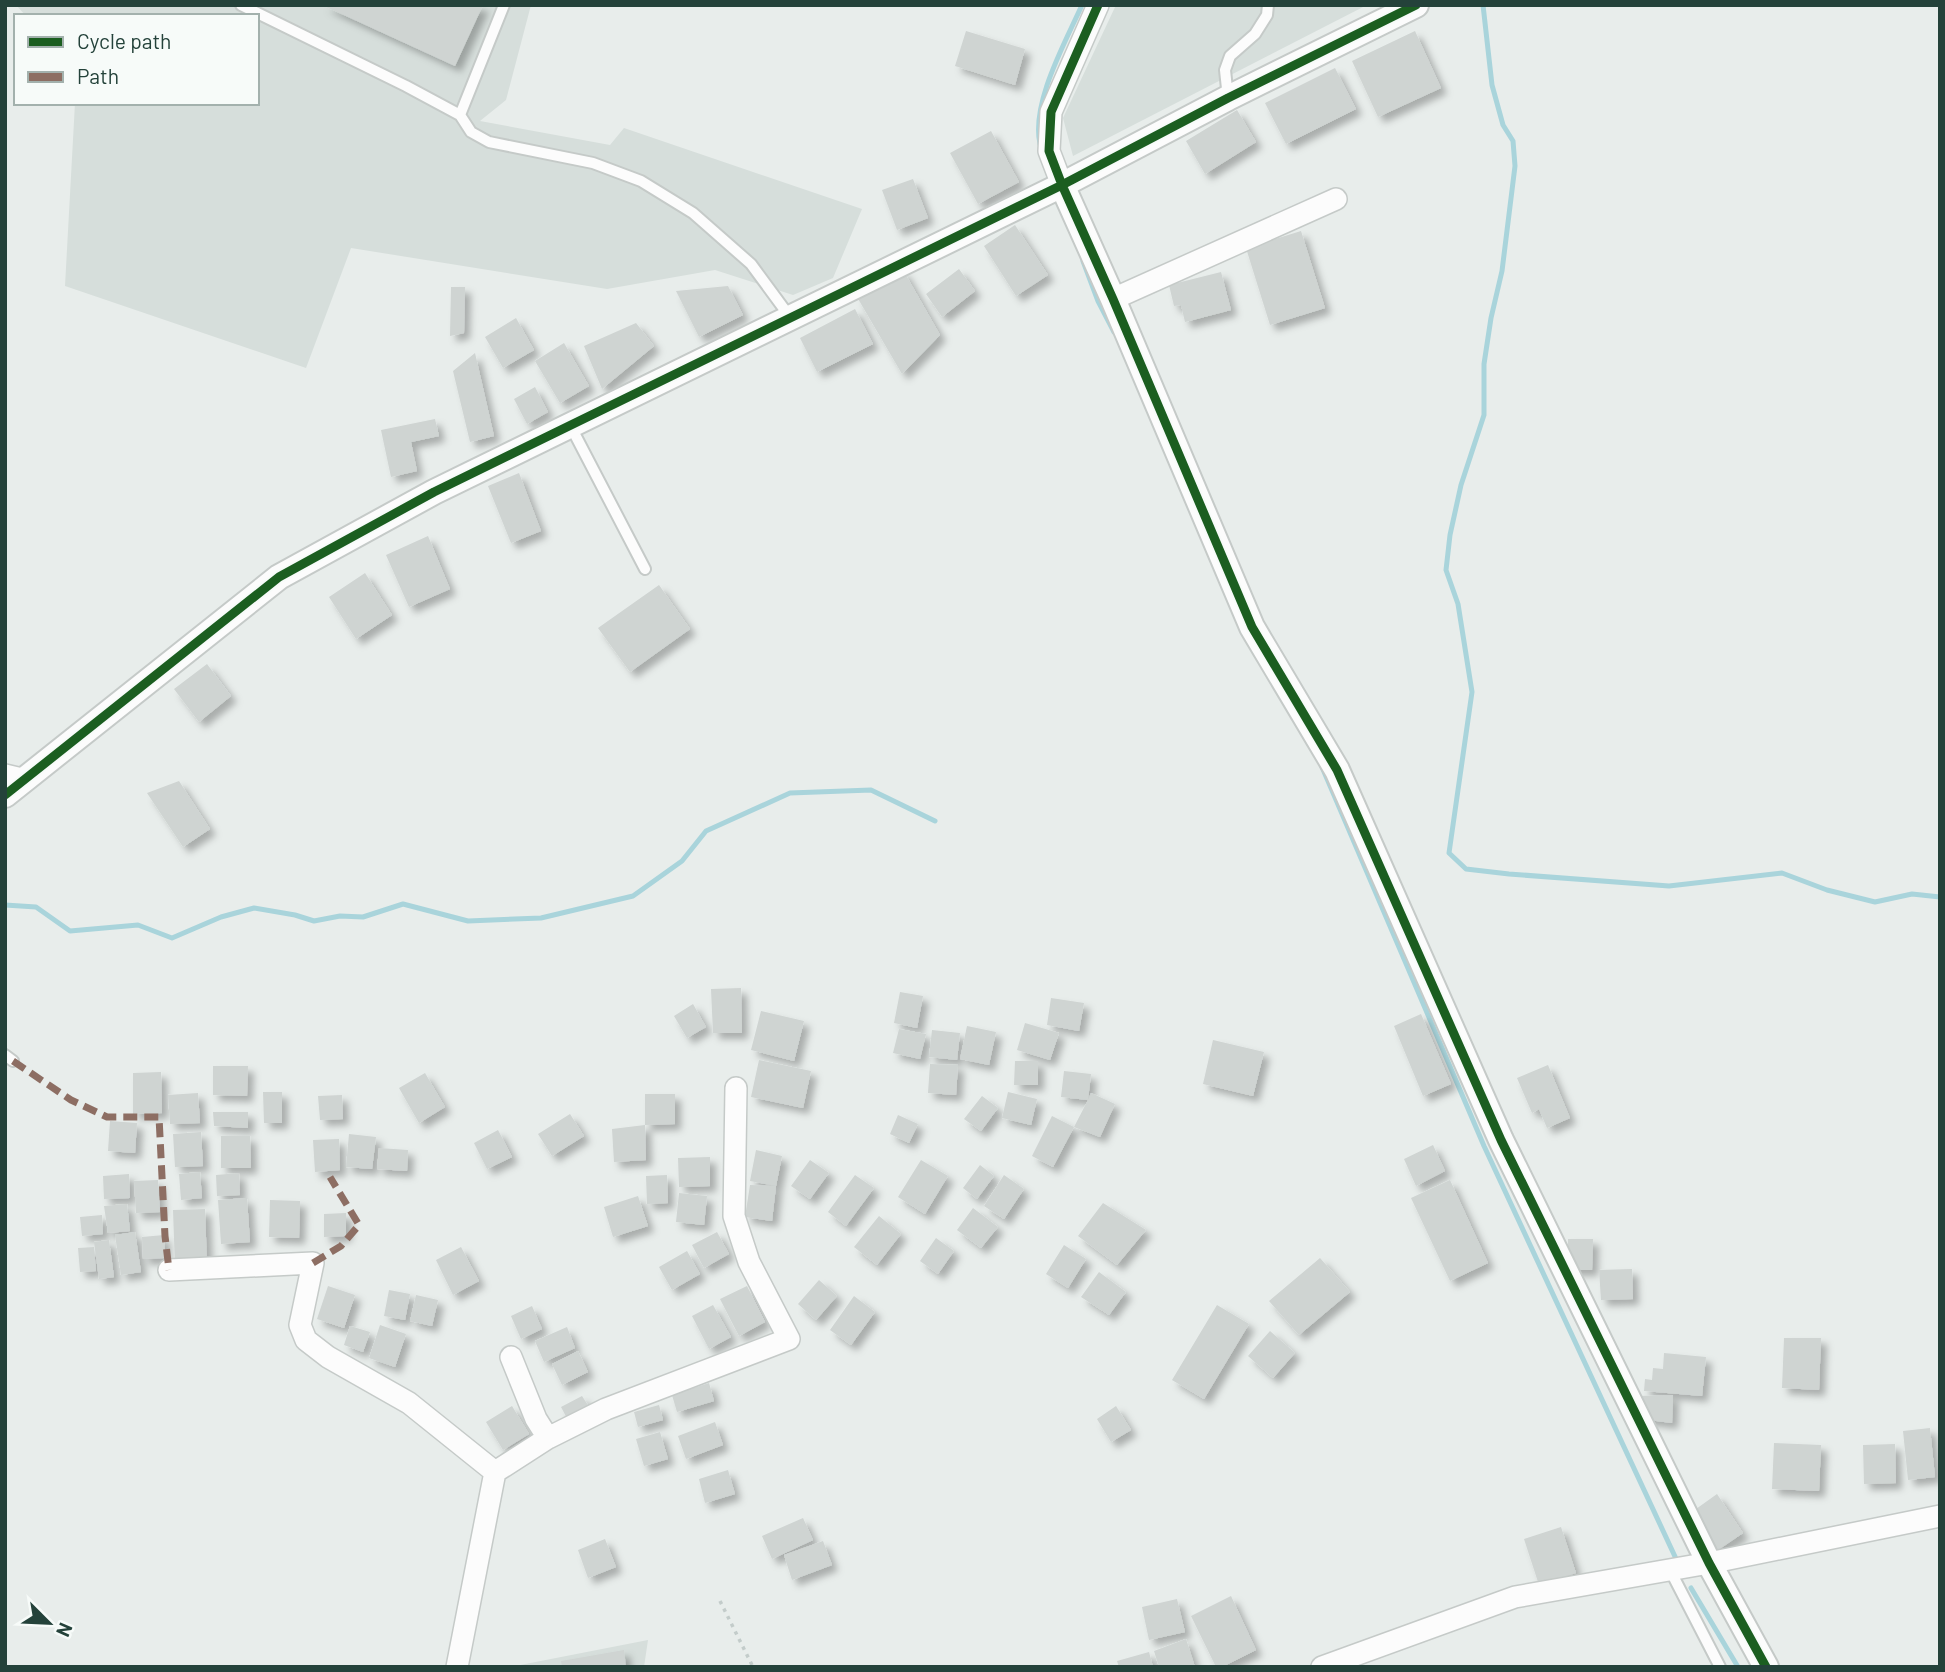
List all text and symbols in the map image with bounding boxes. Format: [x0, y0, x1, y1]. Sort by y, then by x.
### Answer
legend [14, 14, 259, 105]
text: Cycle path [77, 28, 171, 53]
text: Path [77, 63, 119, 88]
north arrow [14, 1588, 84, 1658]
text: N [52, 1620, 78, 1641]

